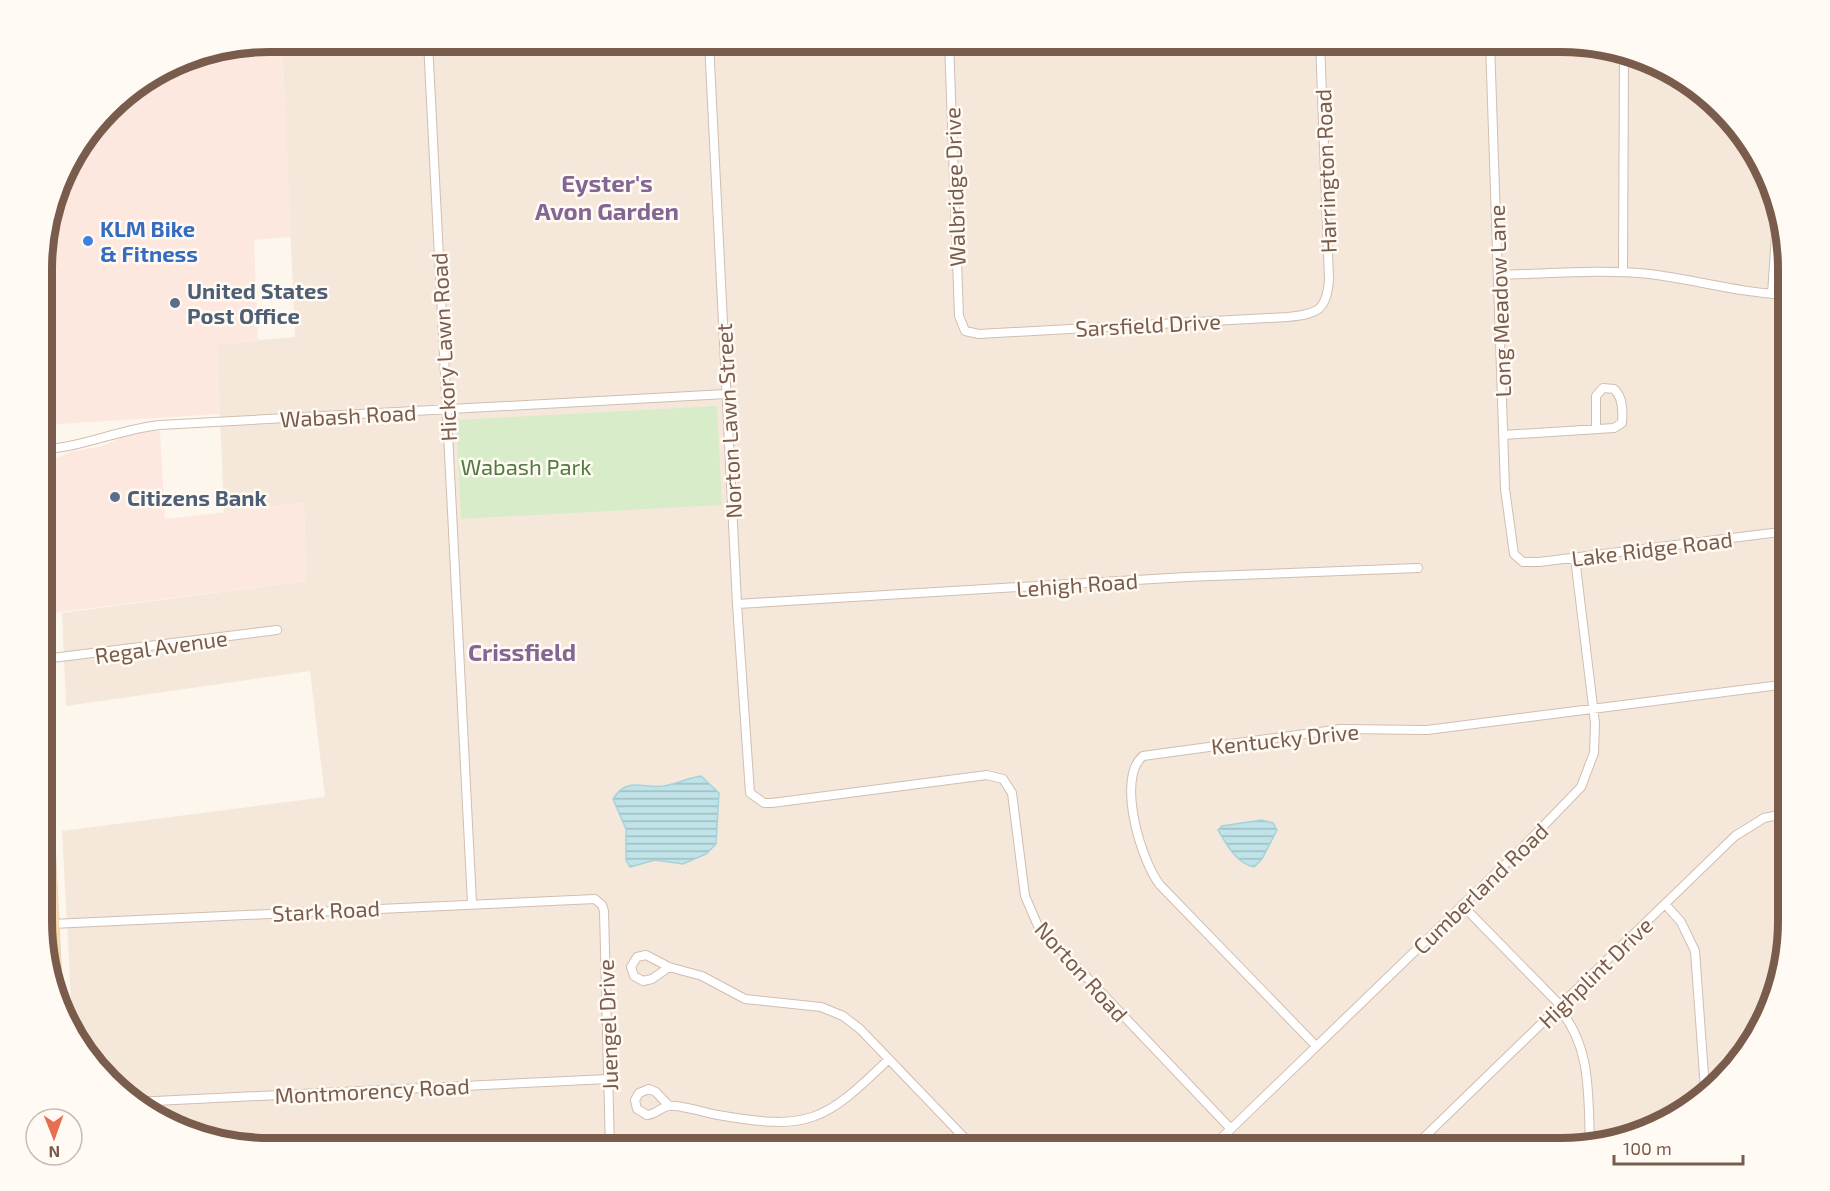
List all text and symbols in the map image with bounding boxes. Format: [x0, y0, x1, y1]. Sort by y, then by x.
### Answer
street label: Harrington Road [1309, 89, 1341, 253]
street label: Walbridge Drive [938, 107, 970, 267]
district label: Eyster's Avon Garden [535, 168, 679, 225]
street label: Long Meadow Lane [1483, 204, 1515, 398]
place label: KLM Bike & Fitness [100, 215, 198, 266]
marker: KLM Bike & Fitness [81, 234, 95, 248]
street label: Hickory Lawn Road [425, 252, 461, 442]
place label: United States Post Office [187, 277, 328, 328]
marker: United States Post Office [168, 296, 182, 310]
street label: Sarsfield Drive [1074, 307, 1222, 341]
street label: Norton Lawn Street [710, 323, 746, 519]
street label: Wabash Road [279, 398, 417, 432]
park label: Wabash Park [460, 453, 592, 479]
place label: Citizens Bank [127, 484, 268, 510]
marker: Citizens Bank [108, 490, 122, 504]
street label: Lake Ridge Road [1570, 525, 1734, 571]
street label: Lehigh Road [1015, 567, 1139, 601]
street label: Regal Avenue [93, 624, 229, 668]
district label: Crissfield [468, 637, 576, 666]
street label: Kentucky Drive [1210, 717, 1360, 759]
street label: Cumberland Road [1407, 817, 1553, 959]
street label: Stark Road [271, 894, 381, 926]
street label: Highplint Drive [1533, 911, 1657, 1033]
street label: Norton Road [1030, 915, 1134, 1027]
street label: Juengel Drive [592, 959, 622, 1091]
street label: Montmorency Road [274, 1072, 470, 1108]
north arrow [24, 1107, 84, 1167]
scale bar [1614, 1128, 1743, 1166]
text: 100 m [1623, 1137, 1672, 1159]
text: N [48, 1143, 60, 1162]

